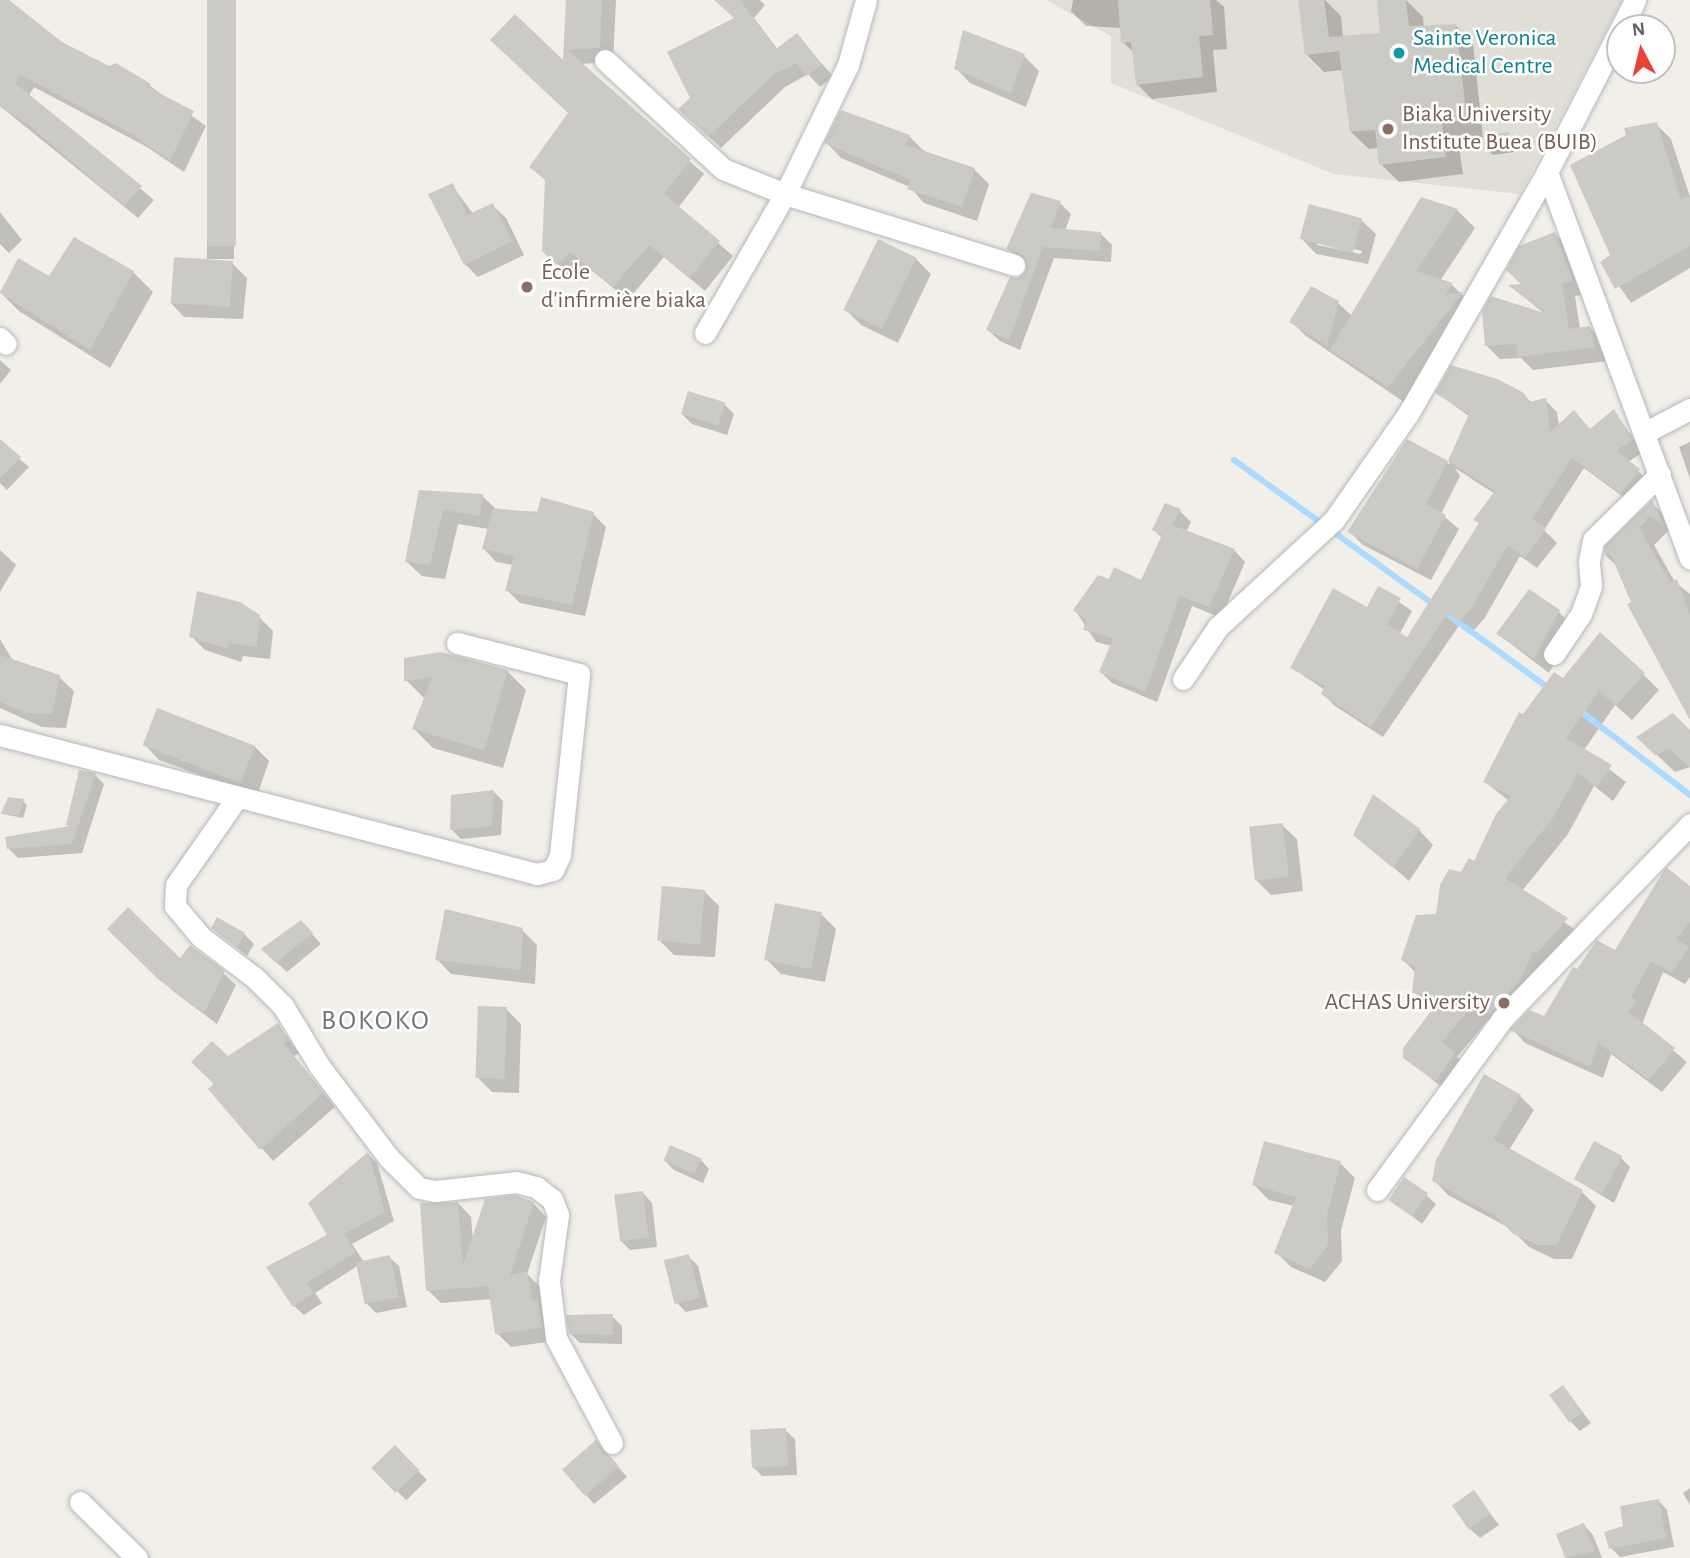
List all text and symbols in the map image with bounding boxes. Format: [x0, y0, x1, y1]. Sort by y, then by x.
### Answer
north arrow [1606, 14, 1676, 84]
text: N [1631, 19, 1646, 40]
place label: Sainte Veronica Medical Centre [1413, 25, 1557, 81]
marker: Sainte Veronica Medical Centre [1391, 45, 1407, 61]
place label: Biaka University Institute Buea (BUIB) [1402, 101, 1598, 157]
marker: Biaka University Institute Buea (BUIB) [1380, 121, 1396, 137]
place label: École d'infirmière biaka [541, 259, 706, 315]
marker: École d'infirmière biaka [519, 279, 535, 295]
place label: ACHAS University [1324, 989, 1490, 1017]
marker: ACHAS University [1496, 995, 1512, 1011]
district label: BOKOKO [322, 1004, 430, 1038]

